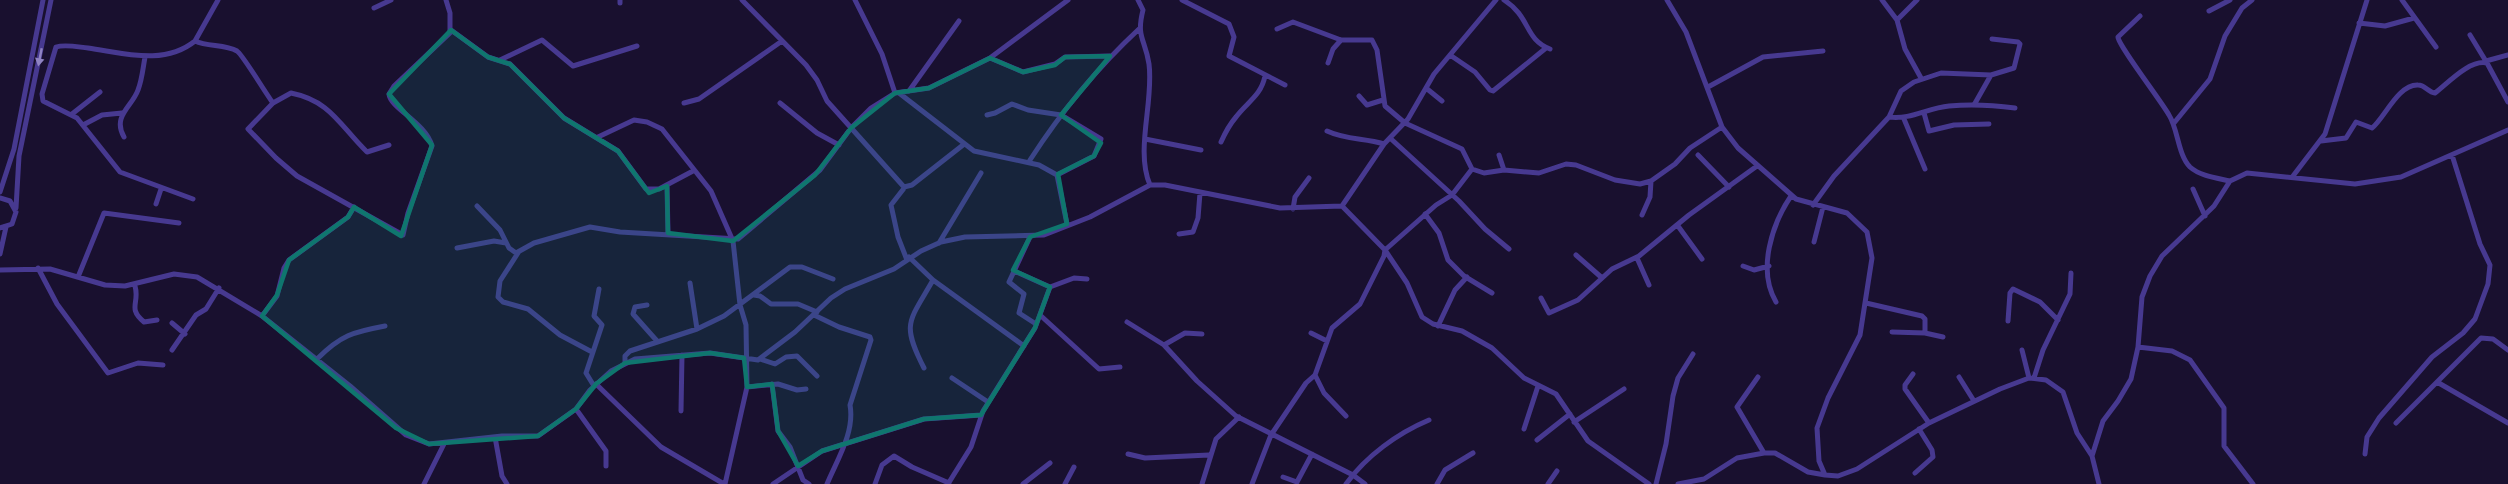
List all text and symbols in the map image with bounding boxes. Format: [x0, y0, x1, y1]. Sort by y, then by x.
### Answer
one-way arrow [35, 48, 44, 67]

